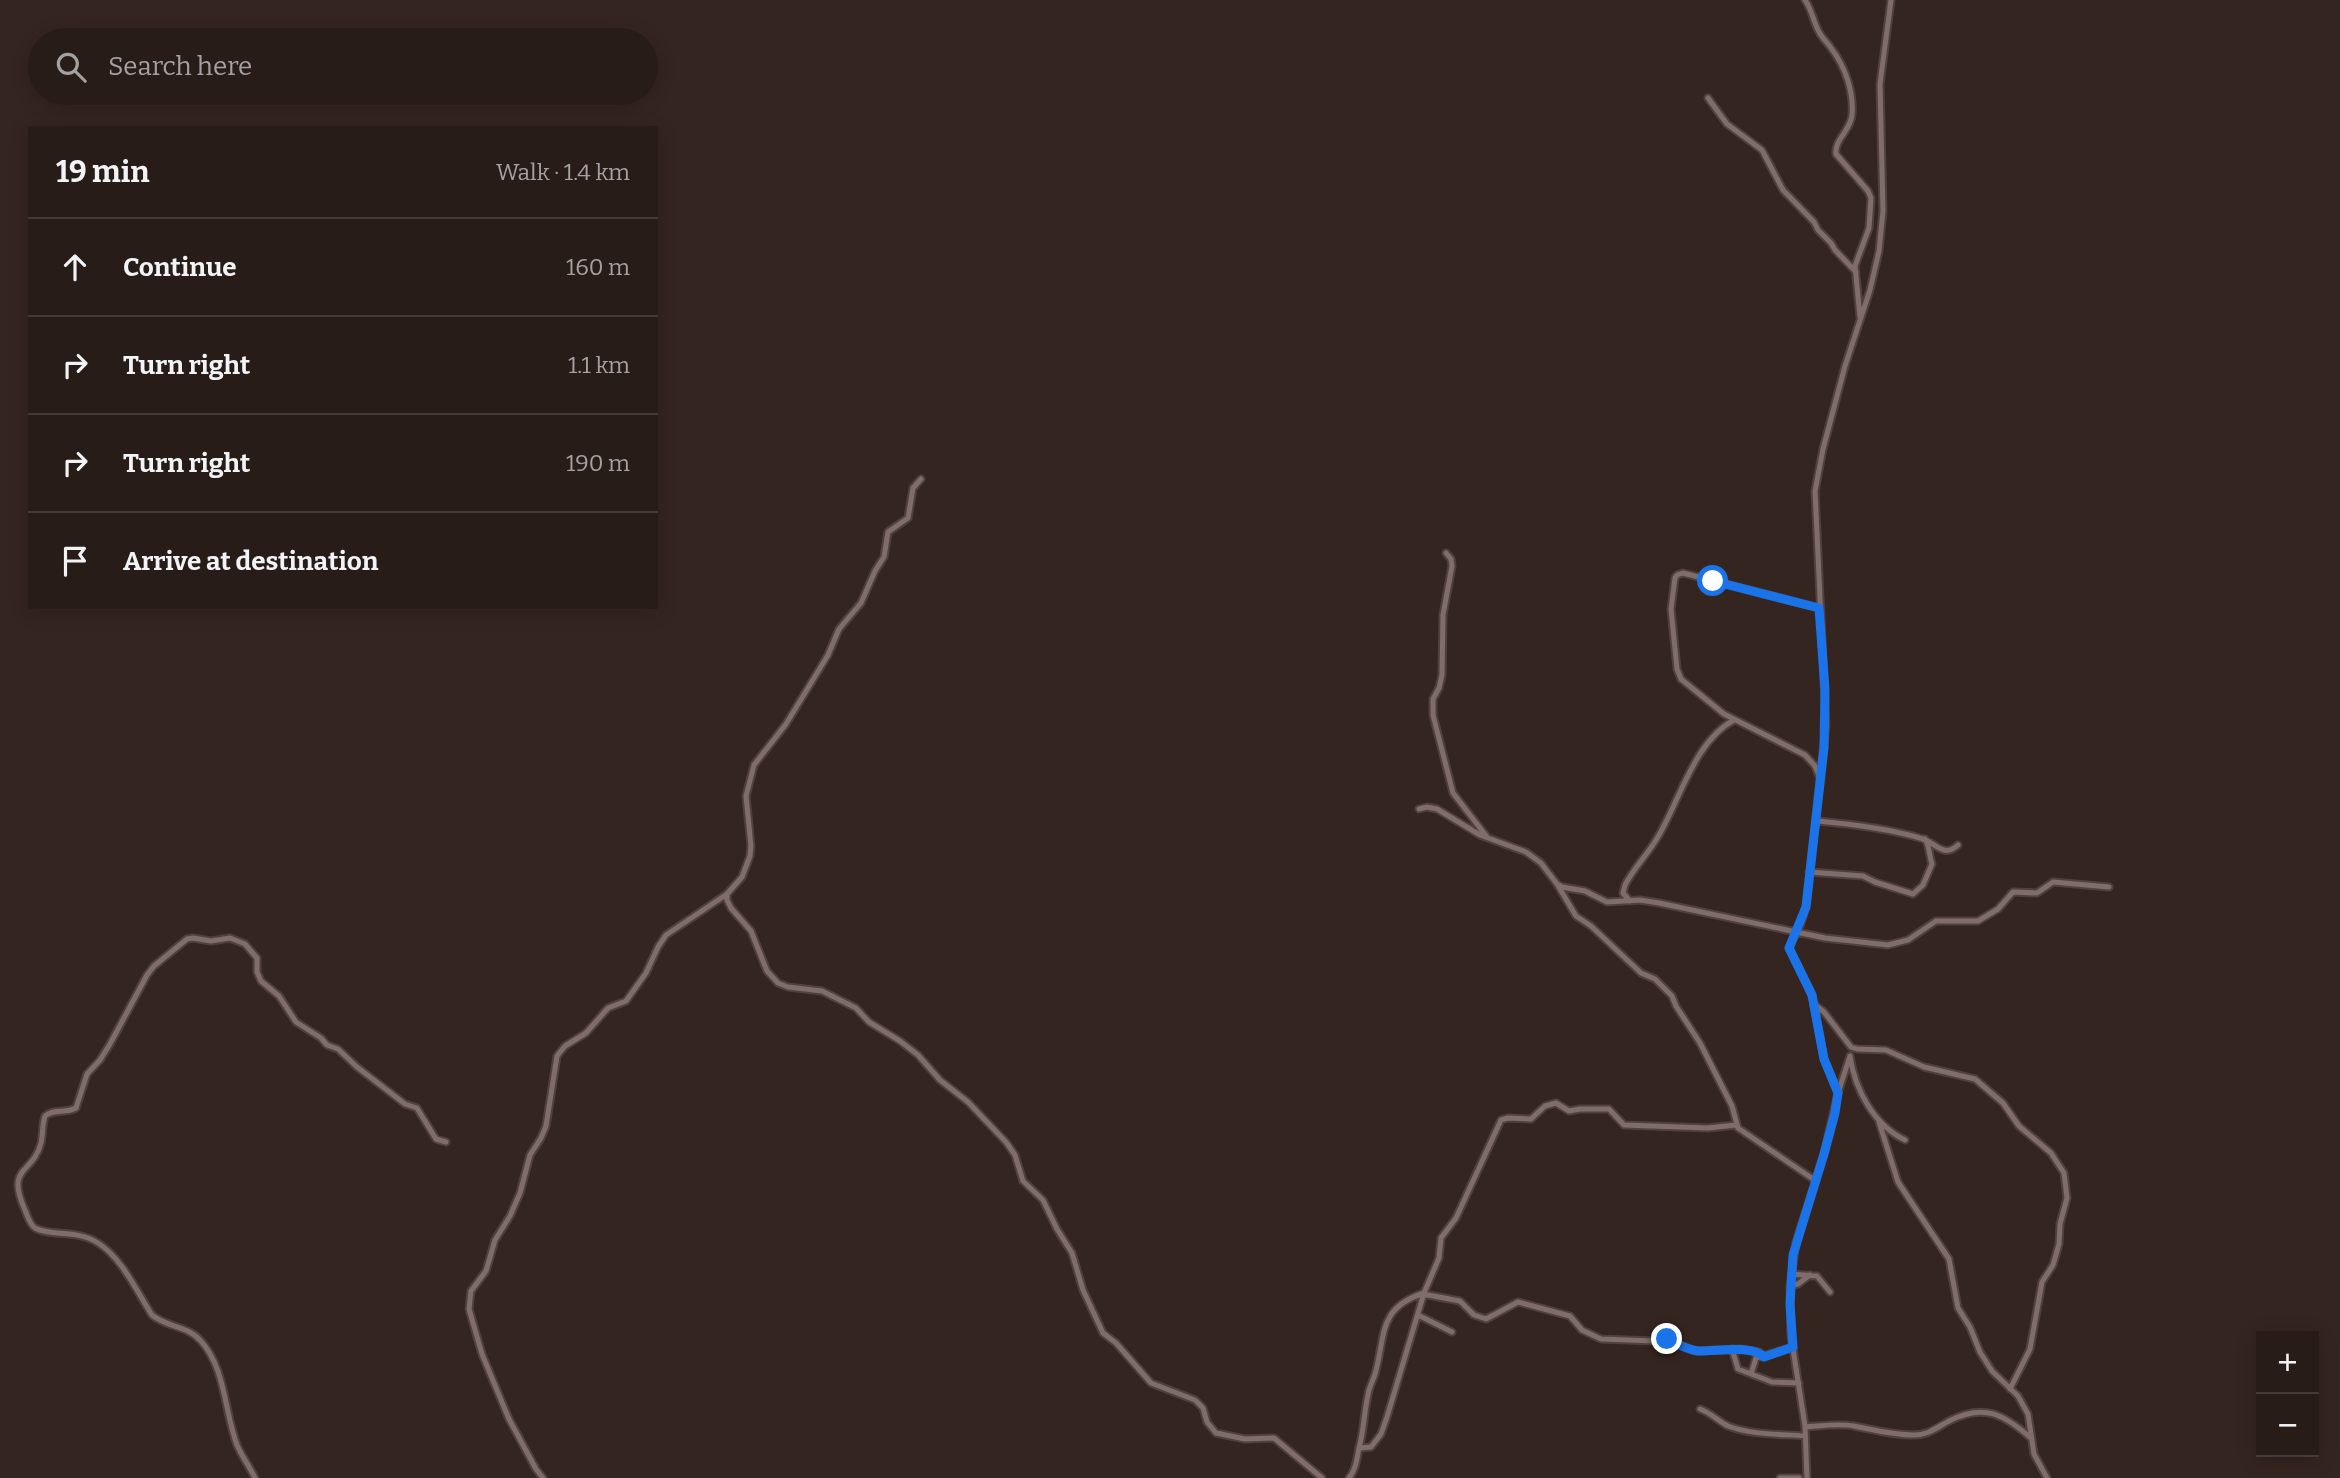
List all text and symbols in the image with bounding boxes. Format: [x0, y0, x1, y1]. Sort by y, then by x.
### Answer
search box [28, 28, 658, 105]
icon: search [52, 48, 90, 86]
text: Search here [108, 51, 252, 82]
text: 19 min [56, 154, 150, 190]
text: Walk · 1.4 km [496, 158, 630, 186]
icon: ahead [56, 248, 94, 286]
text: Continue [123, 252, 237, 283]
text: 160 m [566, 253, 630, 281]
icon: right [56, 346, 94, 384]
text: Turn right [123, 350, 250, 381]
text: 1.1 km [568, 351, 630, 379]
icon: right [56, 444, 94, 482]
text: Turn right [123, 448, 250, 479]
text: 190 m [566, 449, 630, 477]
icon: arrive [56, 542, 94, 580]
text: Arrive at destination [123, 546, 378, 577]
route start [1697, 565, 1728, 596]
route end [1651, 1323, 1682, 1354]
map controls [2256, 1331, 2319, 1457]
button: + [2256, 1331, 2319, 1394]
button: − [2256, 1394, 2319, 1457]

